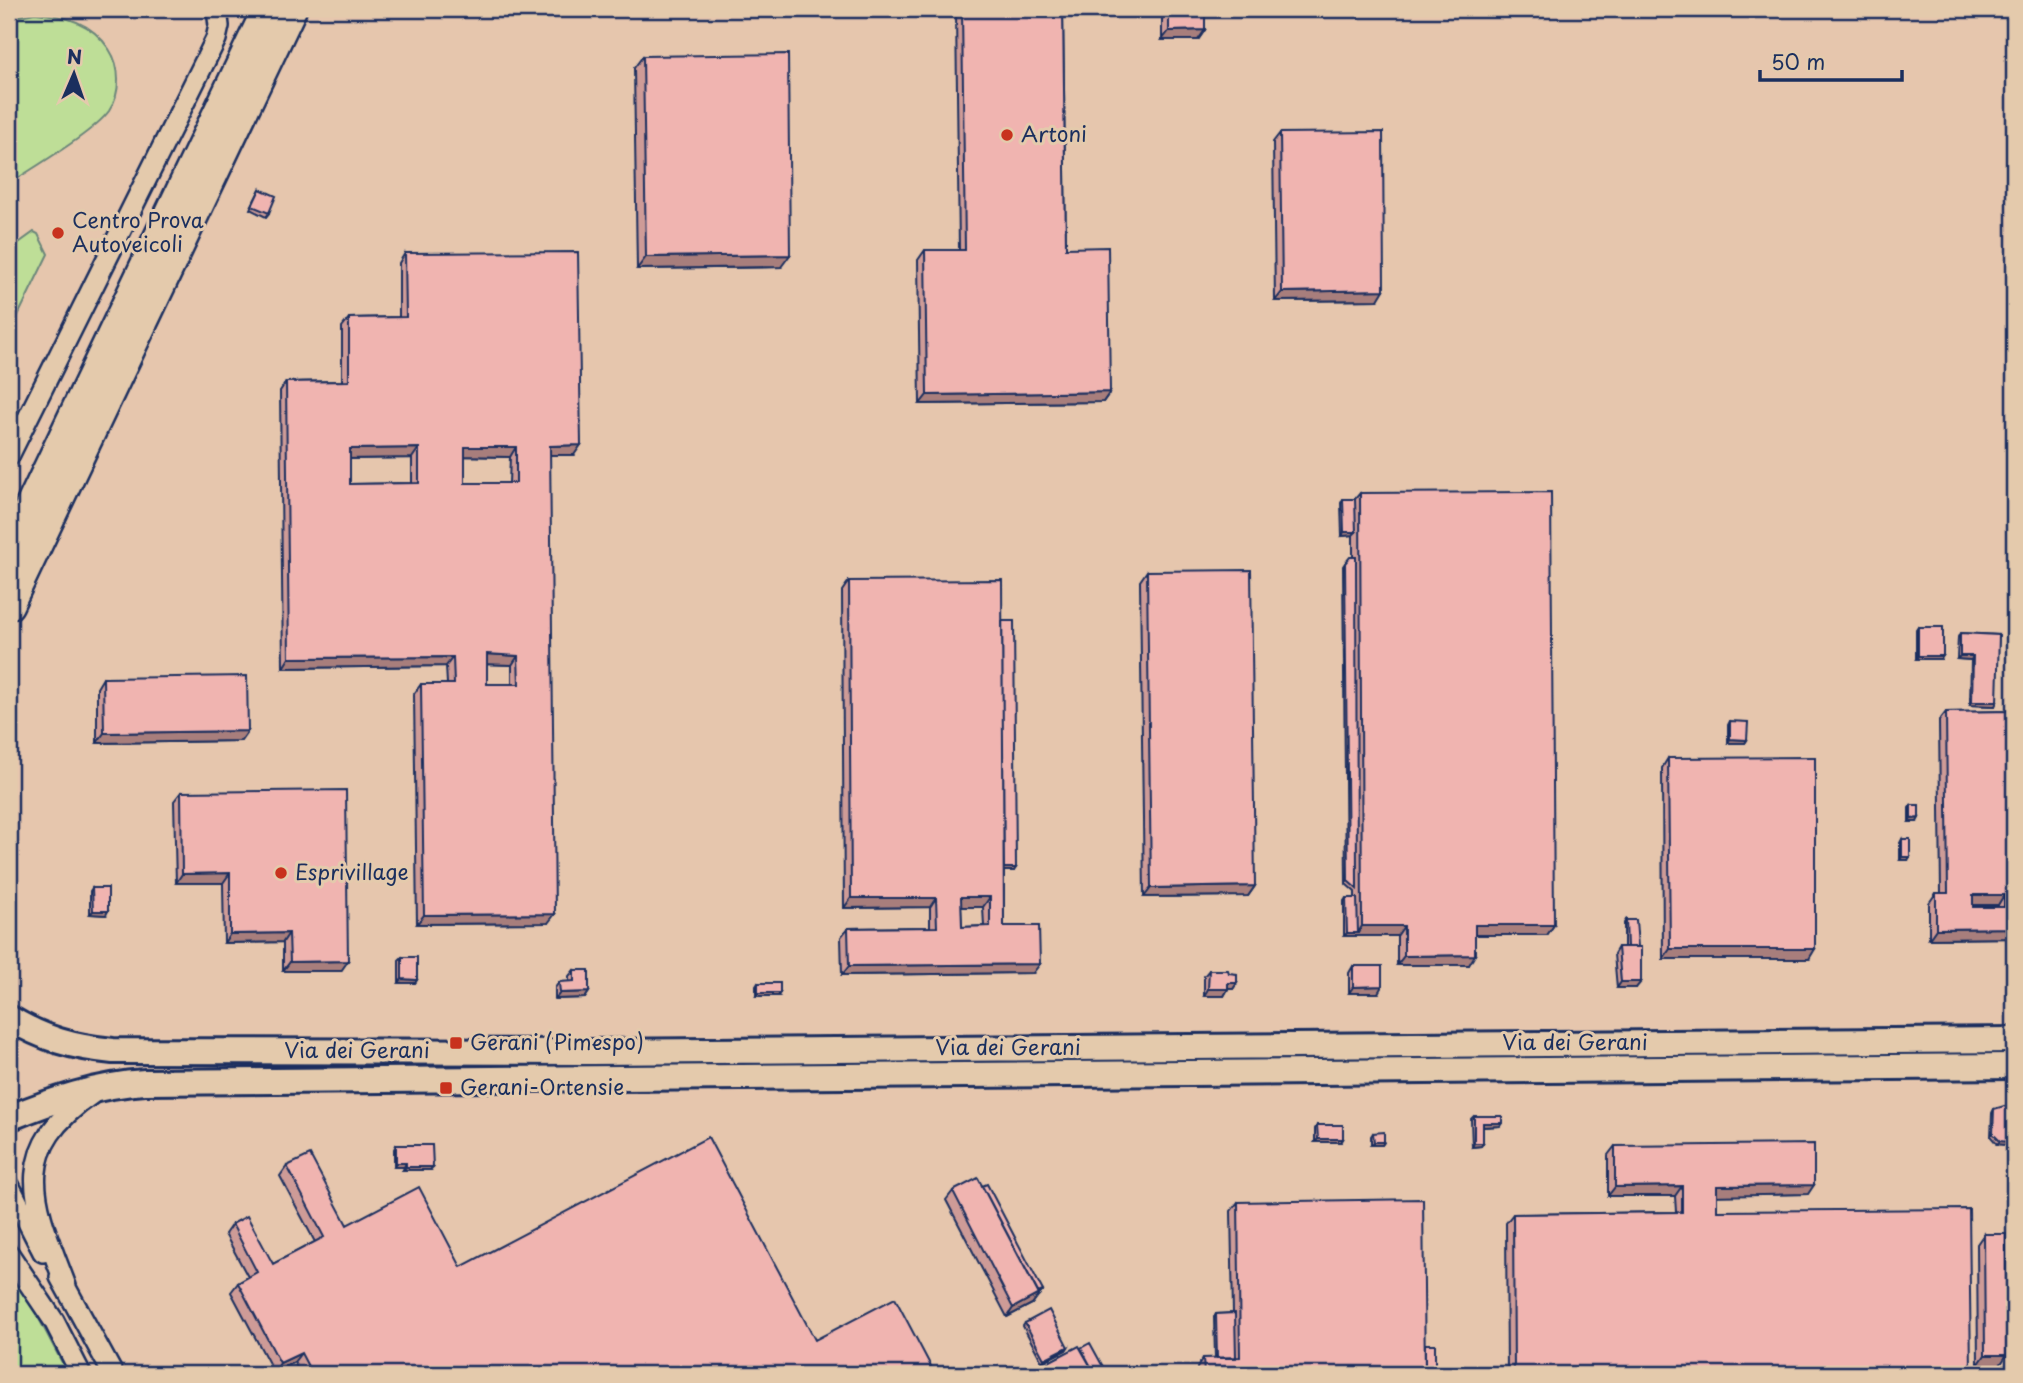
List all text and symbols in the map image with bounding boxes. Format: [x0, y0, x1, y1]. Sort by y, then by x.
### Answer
north arrow [38, 38, 108, 108]
scale bar [1760, 38, 1902, 82]
text: N [67, 42, 83, 70]
text: 50 m [1771, 45, 1825, 77]
place label: Artoni [1021, 117, 1087, 149]
marker: Artoni [999, 127, 1015, 143]
place label: Centro Prova Autoveicoli [72, 203, 204, 259]
marker: Centro Prova Autoveicoli [50, 225, 66, 241]
place label: Esprivillage [295, 855, 409, 887]
marker: Esprivillage [273, 865, 289, 881]
place label: Gerani (Pimespo) [470, 1025, 644, 1057]
street label: Via dei Gerani [1502, 1025, 1648, 1057]
street label: Via dei Gerani [935, 1030, 1081, 1062]
street label: Via dei Gerani [284, 1033, 430, 1065]
marker: Gerani (Pimespo) [448, 1035, 464, 1051]
place label: Gerani-Ortensie [460, 1070, 624, 1102]
marker: Gerani-Ortensie [438, 1080, 454, 1096]

